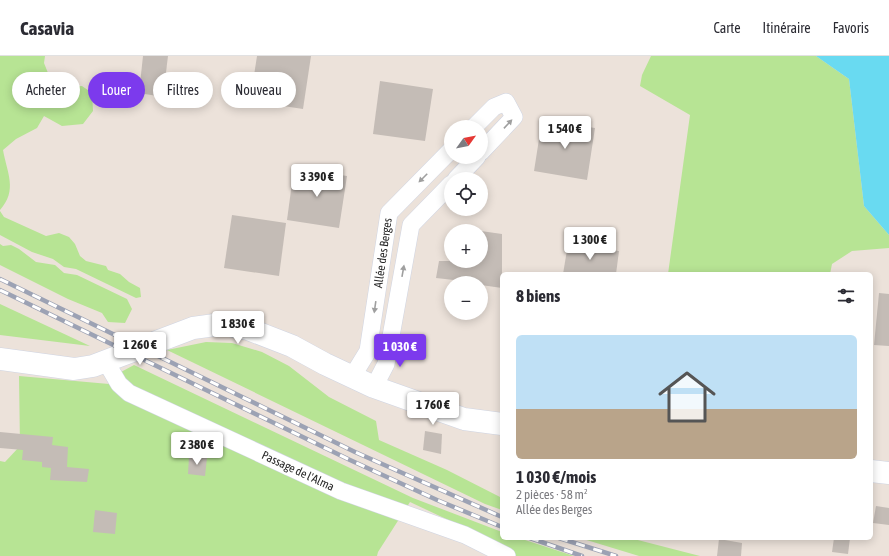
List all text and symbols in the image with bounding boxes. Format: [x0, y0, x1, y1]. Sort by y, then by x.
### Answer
text: Casavia [20, 17, 74, 39]
text: Carte [714, 20, 741, 36]
text: Itinéraire [763, 20, 811, 36]
text: Favoris [833, 20, 869, 36]
chip: Acheter [12, 72, 80, 108]
chip: Louer [88, 72, 145, 108]
chip: Filtres [153, 72, 213, 108]
chip: Nouveau [221, 72, 296, 108]
pin: 1 540 € [528, 116, 602, 150]
one-way arrow [503, 119, 513, 129]
north arrow [444, 120, 488, 164]
map controls [444, 120, 488, 320]
text: 1 540 € [548, 121, 582, 136]
pin: 3 390 € [280, 164, 354, 198]
text: 3 390 € [300, 169, 334, 184]
button: locate [444, 172, 488, 216]
one-way arrow [419, 173, 428, 183]
street label: Allée des Berges [371, 217, 395, 289]
button: + [444, 224, 488, 268]
pin: 1 300 € [553, 227, 627, 261]
text: 1 300 € [573, 232, 607, 247]
one-way arrow [400, 265, 406, 277]
button: − [444, 276, 488, 320]
icon: filters [835, 285, 857, 307]
text: 8 biens [516, 286, 560, 306]
one-way arrow [372, 300, 378, 313]
pin: 1 830 € [201, 311, 275, 345]
text: 1 830 € [221, 316, 255, 331]
pin: 1 260 € [103, 332, 177, 366]
pin: 1 030 € [363, 334, 437, 368]
text: 1 260 € [123, 337, 157, 352]
text: 1 030 € [383, 339, 417, 354]
icon: home [651, 361, 723, 433]
pin: 1 760 € [396, 392, 470, 426]
text: 1 760 € [416, 397, 450, 412]
pin: 2 380 € [160, 432, 234, 466]
text: 2 380 € [180, 437, 214, 452]
street label: Passage de l'Alma [259, 448, 337, 494]
text: 1 030 €/mois [516, 467, 596, 487]
text: 2 pièces · 58 m² [516, 487, 588, 502]
text: Allée des Berges [516, 502, 592, 517]

